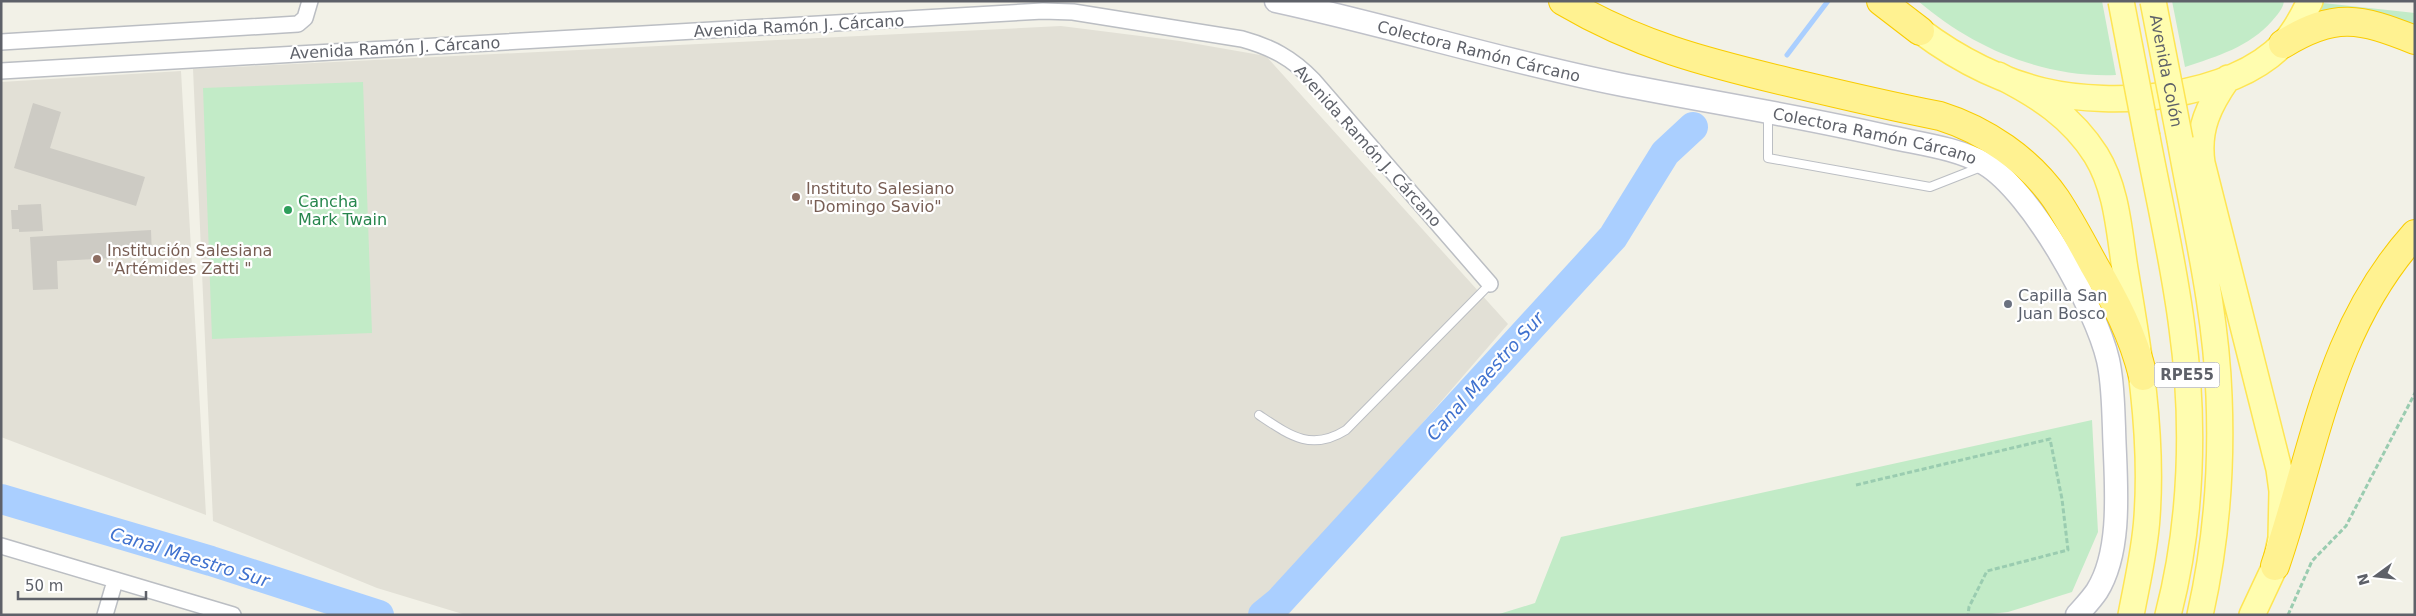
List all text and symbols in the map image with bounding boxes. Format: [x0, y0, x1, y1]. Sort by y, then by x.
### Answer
street label: Avenida Ramón J. Cárcano [693, 11, 905, 41]
street label: Avenida Colón [2146, 13, 2187, 129]
street label: Colectora Ramón Cárcano [1375, 16, 1582, 85]
street label: Avenida Ramón J. Cárcano [289, 33, 501, 63]
street label: Avenida Ramón J. Cárcano [1290, 61, 1446, 231]
street label: Colectora Ramón Cárcano [1771, 104, 1980, 168]
place label: Instituto Salesiano "Domingo Savio" [806, 179, 954, 216]
marker: Instituto Salesiano "Domingo Savio" [790, 191, 802, 203]
place label: Cancha Mark Twain [298, 192, 387, 229]
marker: Cancha Mark Twain [282, 204, 294, 216]
place label: Institución Salesiana "Artémides Zatti " [107, 241, 272, 278]
marker: Institución Salesiana "Artémides Zatti " [91, 253, 103, 265]
place label: Capilla San Juan Bosco [2017, 286, 2107, 323]
marker: Capilla San Juan Bosco [2002, 298, 2014, 310]
water label: Canal Maestro Sur [1422, 306, 1549, 444]
road number: RPE55 [2154, 362, 2220, 388]
water label: Canal Maestro Sur [108, 523, 274, 592]
north arrow [2351, 551, 2401, 601]
scale bar [18, 568, 145, 600]
text: N [2354, 572, 2373, 587]
text: 50 m [25, 577, 63, 595]

